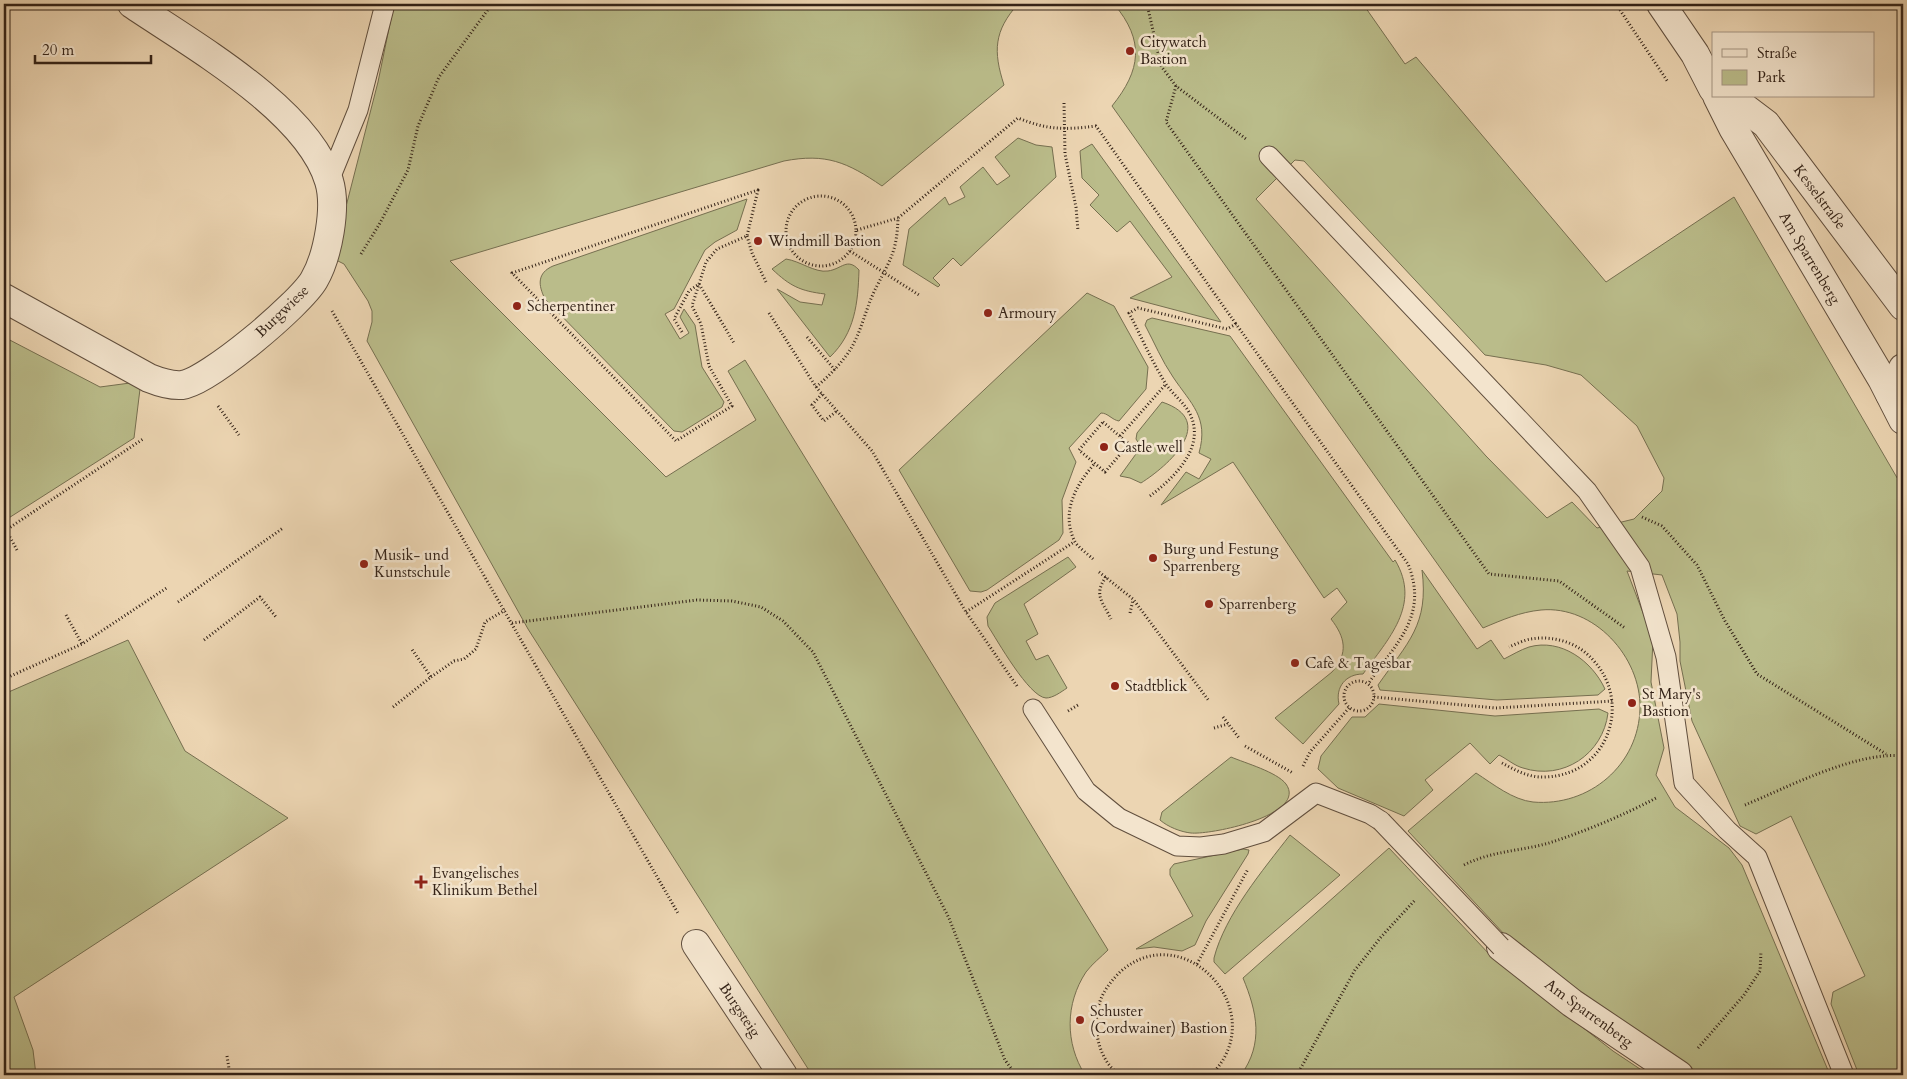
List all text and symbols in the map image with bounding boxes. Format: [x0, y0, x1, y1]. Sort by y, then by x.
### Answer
scale bar [35, 32, 151, 64]
place label: Citywatch Bastion [1140, 32, 1207, 69]
legend [1712, 32, 1874, 98]
text: 20 m [42, 40, 74, 60]
text: Straße [1757, 43, 1797, 63]
marker: Citywatch Bastion [1124, 45, 1136, 57]
text: Park [1757, 67, 1786, 87]
street label: Kesselstraße [1789, 161, 1851, 234]
street label: Am Sparrenberg [1775, 208, 1846, 308]
place label: Windmill Bastion [767, 231, 882, 251]
marker: Windmill Bastion [752, 235, 764, 247]
street label: Burgwiese [251, 280, 313, 342]
place label: Scherpentiner [527, 296, 615, 316]
marker: Scherpentiner [511, 300, 523, 312]
place label: Armoury [998, 303, 1057, 323]
marker: Armoury [982, 307, 994, 319]
place label: Castle well [1114, 437, 1183, 457]
marker: Castle well [1098, 441, 1110, 453]
place label: Burg und Festung Sparrenberg [1163, 539, 1279, 576]
place label: Musik- und Kunstschule [374, 545, 451, 582]
marker: Burg und Festung Sparrenberg [1147, 552, 1159, 564]
marker: Musik- und Kunstschule [358, 558, 370, 570]
place label: Sparrenberg [1219, 594, 1297, 614]
marker: Sparrenberg [1203, 598, 1215, 610]
place label: Cafè & Tagesbar [1305, 653, 1412, 673]
marker: Cafè & Tagesbar [1289, 657, 1301, 669]
place label: Stadtblick [1125, 676, 1187, 696]
marker: Stadtblick [1109, 680, 1121, 692]
place label: St Mary's Bastion [1642, 684, 1701, 721]
marker: St Mary's Bastion [1626, 697, 1638, 709]
place label: Evangelisches Klinikum Bethel [432, 863, 538, 900]
marker: Evangelisches Klinikum Bethel [414, 875, 428, 889]
street label: Am Sparrenberg [1541, 974, 1638, 1052]
street label: Burgsteig [715, 979, 766, 1042]
place label: Schuster (Cordwainer) Bastion [1090, 1001, 1228, 1038]
marker: Schuster (Cordwainer) Bastion [1074, 1014, 1086, 1026]

